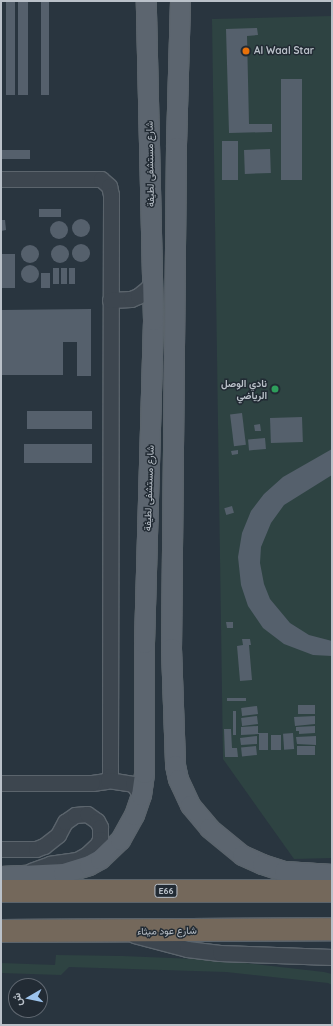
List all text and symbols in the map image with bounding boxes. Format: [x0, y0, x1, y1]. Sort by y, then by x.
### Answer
place label: Al Waal Star [254, 45, 314, 57]
marker: Al Waal Star [241, 46, 251, 56]
street label: شارع مستشفى لطيفة [143, 121, 157, 207]
place label: نادي الوصل الرياضي [221, 377, 267, 400]
marker: نادي الوصل الرياضي [270, 384, 280, 394]
street label: شارع مستشفى لطيفة [141, 445, 157, 531]
road number: E66 [154, 884, 178, 898]
street label: شارع عود ميثاء [137, 924, 197, 938]
north arrow [8, 978, 48, 1018]
text: ش [9, 992, 25, 1007]

